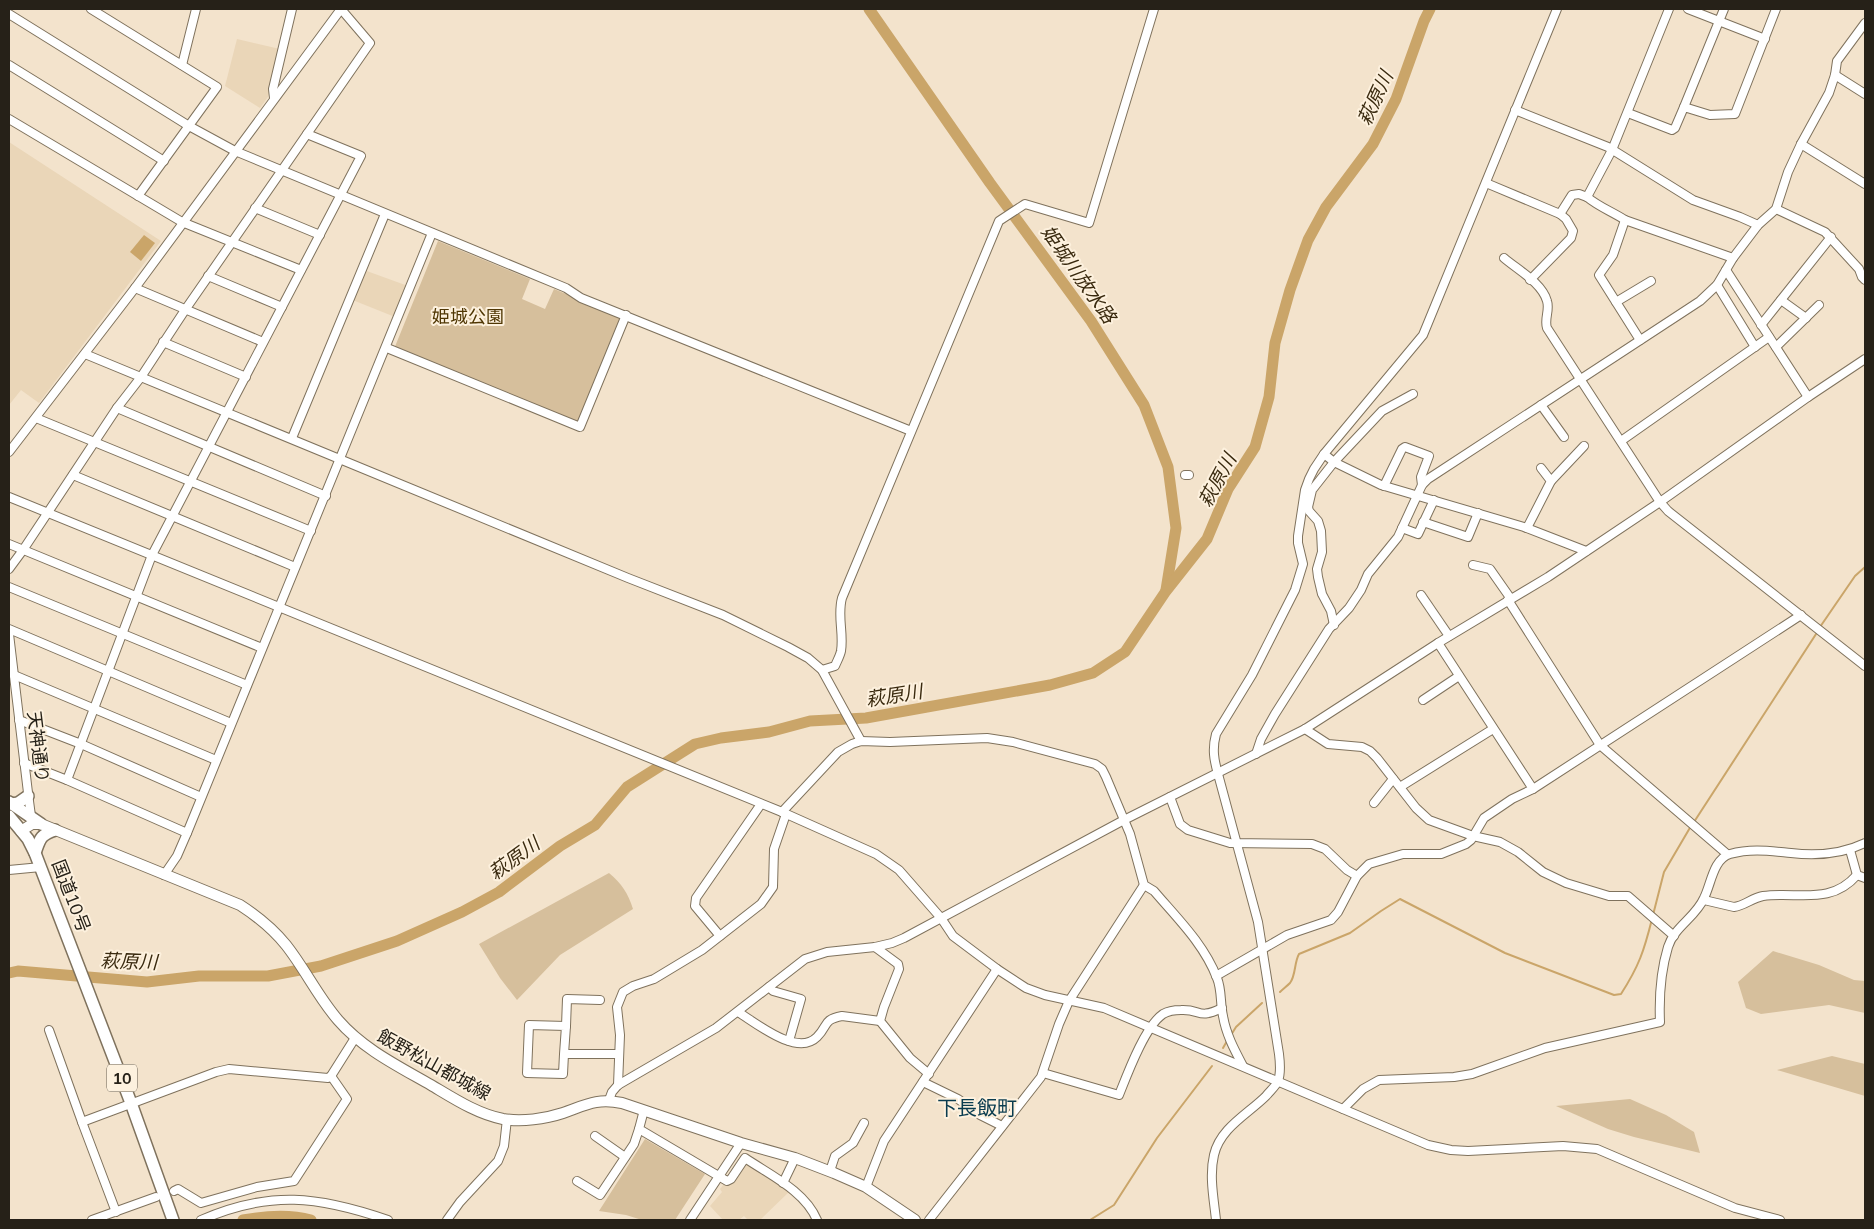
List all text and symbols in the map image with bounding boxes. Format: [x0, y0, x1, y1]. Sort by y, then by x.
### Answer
water label: 萩原川 [1352, 65, 1399, 129]
water label: 姫城川放水路 [1036, 220, 1123, 329]
park label: 姫城公園 [432, 305, 504, 328]
water label: 萩原川 [1193, 447, 1242, 511]
water label: 萩原川 [864, 678, 926, 711]
street label: 天神通り [23, 710, 54, 784]
water label: 萩原川 [484, 830, 546, 884]
street label: 国道10号 [47, 856, 96, 935]
water label: 萩原川 [100, 948, 160, 974]
street label: 飯野松山都城線 [374, 1024, 495, 1105]
road number: 10 [107, 1064, 137, 1092]
district label: 下長飯町 [937, 1095, 1017, 1120]

